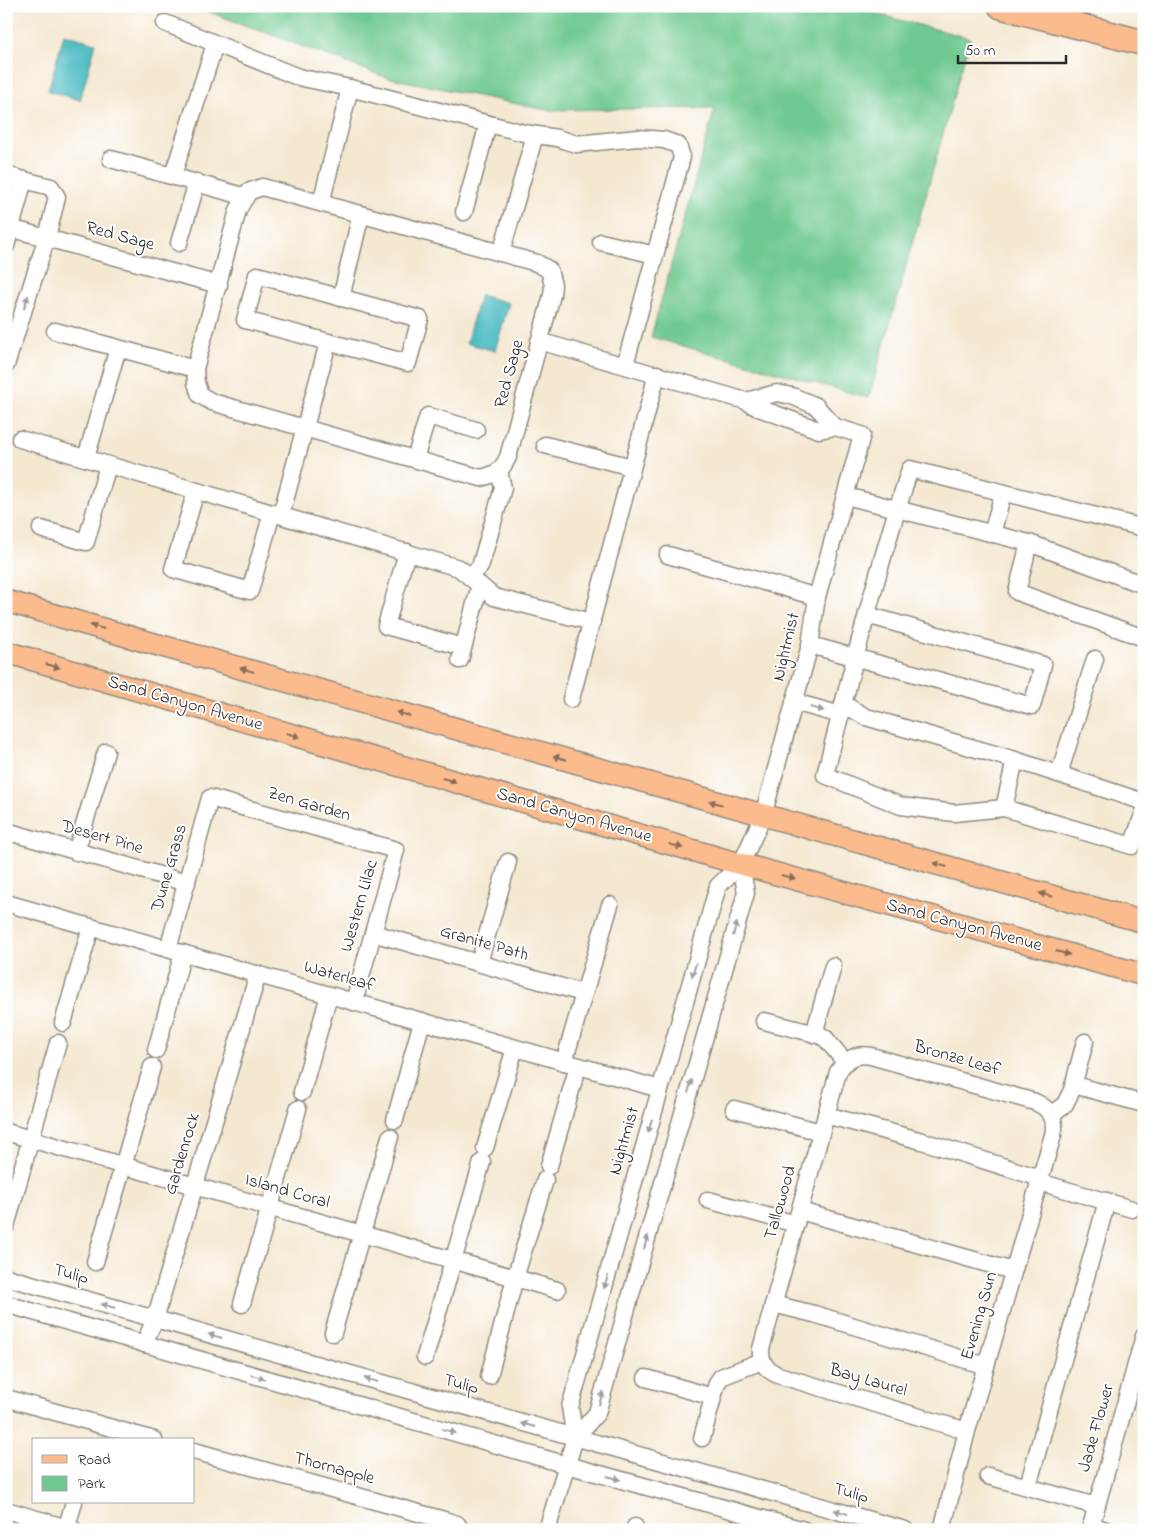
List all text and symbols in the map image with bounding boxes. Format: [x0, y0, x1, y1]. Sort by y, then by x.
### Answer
scale bar [958, 32, 1065, 64]
text: 50 m [965, 40, 996, 62]
street label: Red Sage [83, 215, 158, 260]
one-way arrow [23, 294, 31, 309]
street label: Red Sage [488, 336, 533, 411]
street label: Nightmist [766, 610, 808, 684]
one-way arrow [89, 623, 104, 631]
one-way arrow [45, 662, 61, 670]
one-way arrow [239, 666, 254, 674]
street label: Sand Canyon Avenue [104, 669, 267, 739]
one-way arrow [810, 705, 825, 713]
one-way arrow [396, 710, 411, 718]
one-way arrow [286, 732, 301, 740]
one-way arrow [552, 754, 567, 762]
one-way arrow [442, 777, 457, 785]
street label: Zen Garden [264, 781, 354, 829]
street label: Sand Canyon Avenue [493, 781, 656, 851]
one-way arrow [709, 798, 724, 806]
street label: Desert Pine [57, 814, 147, 862]
street label: Dune Grass [145, 821, 195, 916]
one-way arrow [669, 842, 684, 850]
street label: Western Lilac [334, 857, 386, 955]
one-way arrow [932, 861, 947, 869]
one-way arrow [781, 874, 796, 882]
one-way arrow [1039, 891, 1054, 899]
street label: Sand Canyon Avenue [883, 893, 1046, 960]
street label: Granite Path [437, 919, 531, 969]
one-way arrow [731, 922, 739, 937]
one-way arrow [1056, 949, 1071, 957]
street label: Waterleaf [301, 955, 378, 1000]
one-way arrow [690, 962, 698, 977]
street label: Bronze Leaf [910, 1034, 1004, 1084]
one-way arrow [687, 1078, 695, 1093]
street label: Nightmist [603, 1104, 648, 1178]
street label: Gardenrock [158, 1110, 208, 1198]
one-way arrow [645, 1119, 653, 1134]
street label: Tallowood [758, 1163, 804, 1243]
street label: Island Coral [242, 1167, 332, 1217]
one-way arrow [642, 1234, 650, 1249]
street label: Tulip [50, 1258, 92, 1292]
street label: Evening Sun [955, 1269, 1006, 1363]
one-way arrow [601, 1275, 609, 1290]
one-way arrow [101, 1302, 116, 1310]
one-way arrow [207, 1332, 222, 1340]
street label: Bay Laurel [825, 1357, 910, 1404]
street label: Tulip [440, 1368, 482, 1402]
one-way arrow [251, 1373, 266, 1381]
one-way arrow [364, 1376, 379, 1384]
street label: Jade Flower [1072, 1380, 1122, 1475]
one-way arrow [597, 1391, 605, 1406]
one-way arrow [520, 1420, 535, 1428]
one-way arrow [441, 1428, 456, 1436]
legend [32, 1438, 195, 1504]
street label: Thornapple [291, 1446, 378, 1492]
text: Road [78, 1449, 111, 1471]
text: Park [78, 1473, 106, 1495]
one-way arrow [606, 1474, 621, 1482]
street label: Tulip [830, 1477, 872, 1511]
one-way arrow [834, 1508, 849, 1516]

